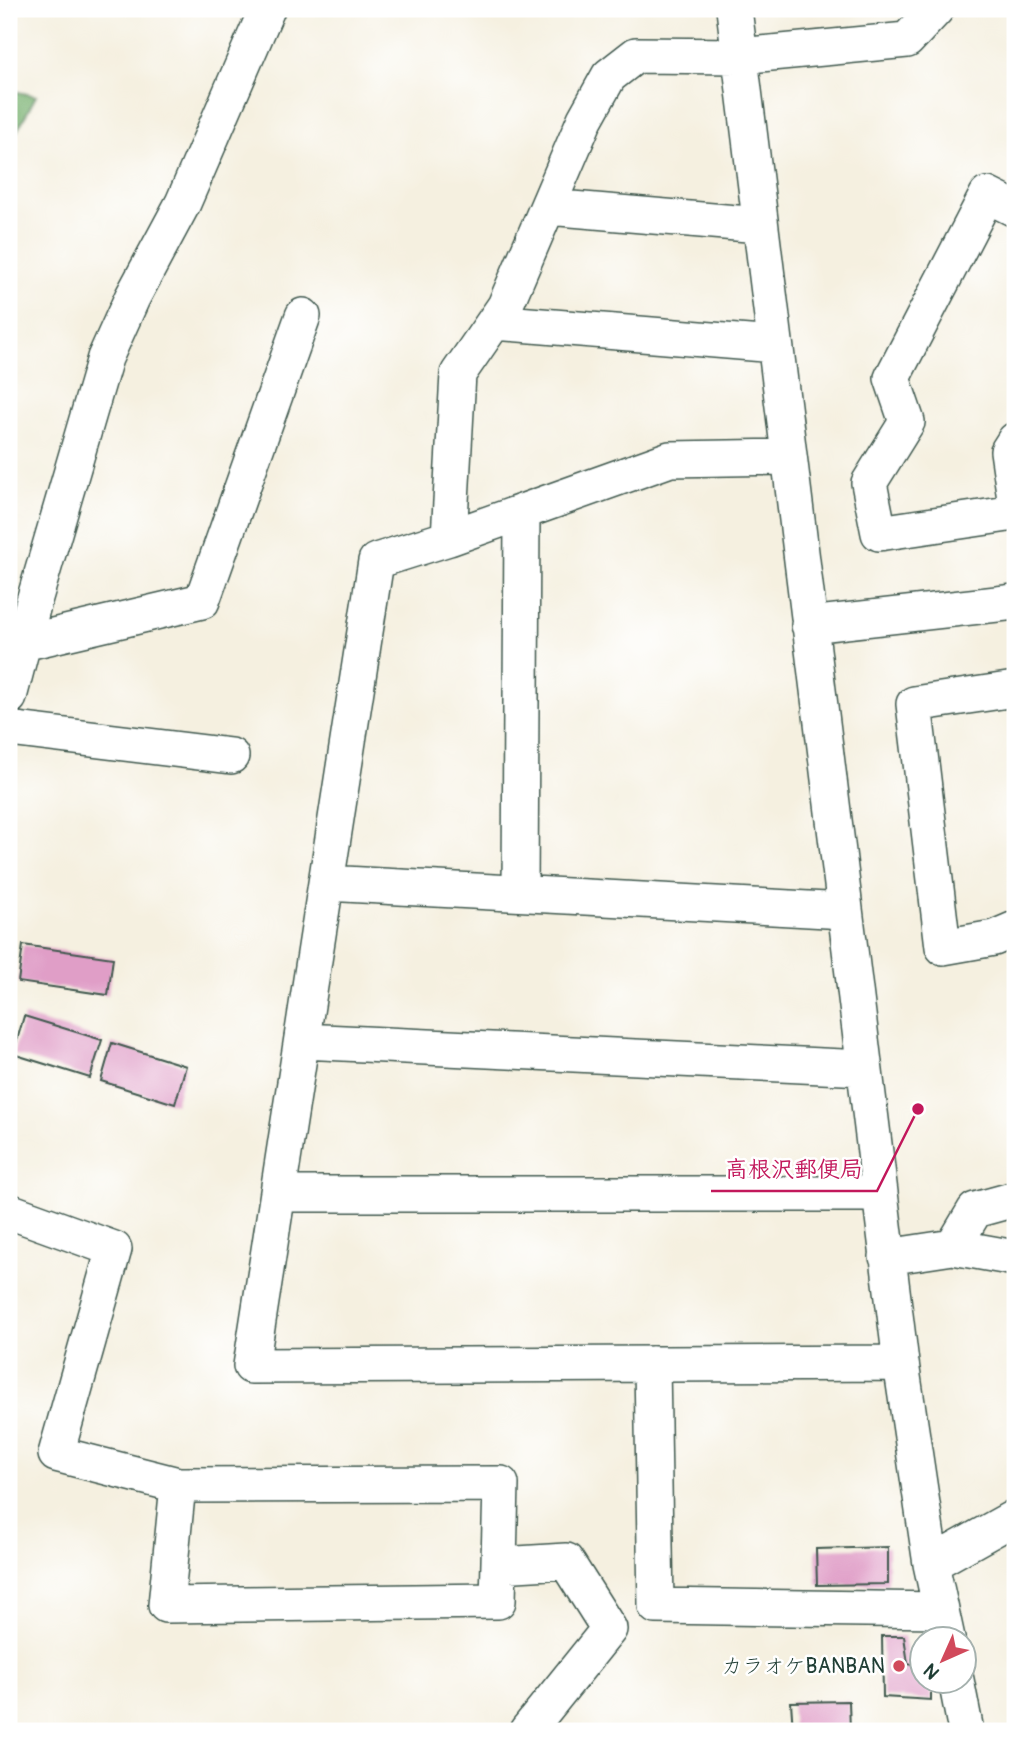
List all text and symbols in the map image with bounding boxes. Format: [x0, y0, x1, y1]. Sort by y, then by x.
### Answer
callout: 高根沢郵便局 [711, 1147, 877, 1191]
text: 高根沢郵便局 [725, 1155, 863, 1184]
north arrow [908, 1624, 978, 1694]
place label: カラオケBANBAN [722, 1653, 885, 1680]
marker: カラオケBANBAN [891, 1658, 907, 1674]
text: N [919, 1658, 945, 1684]

